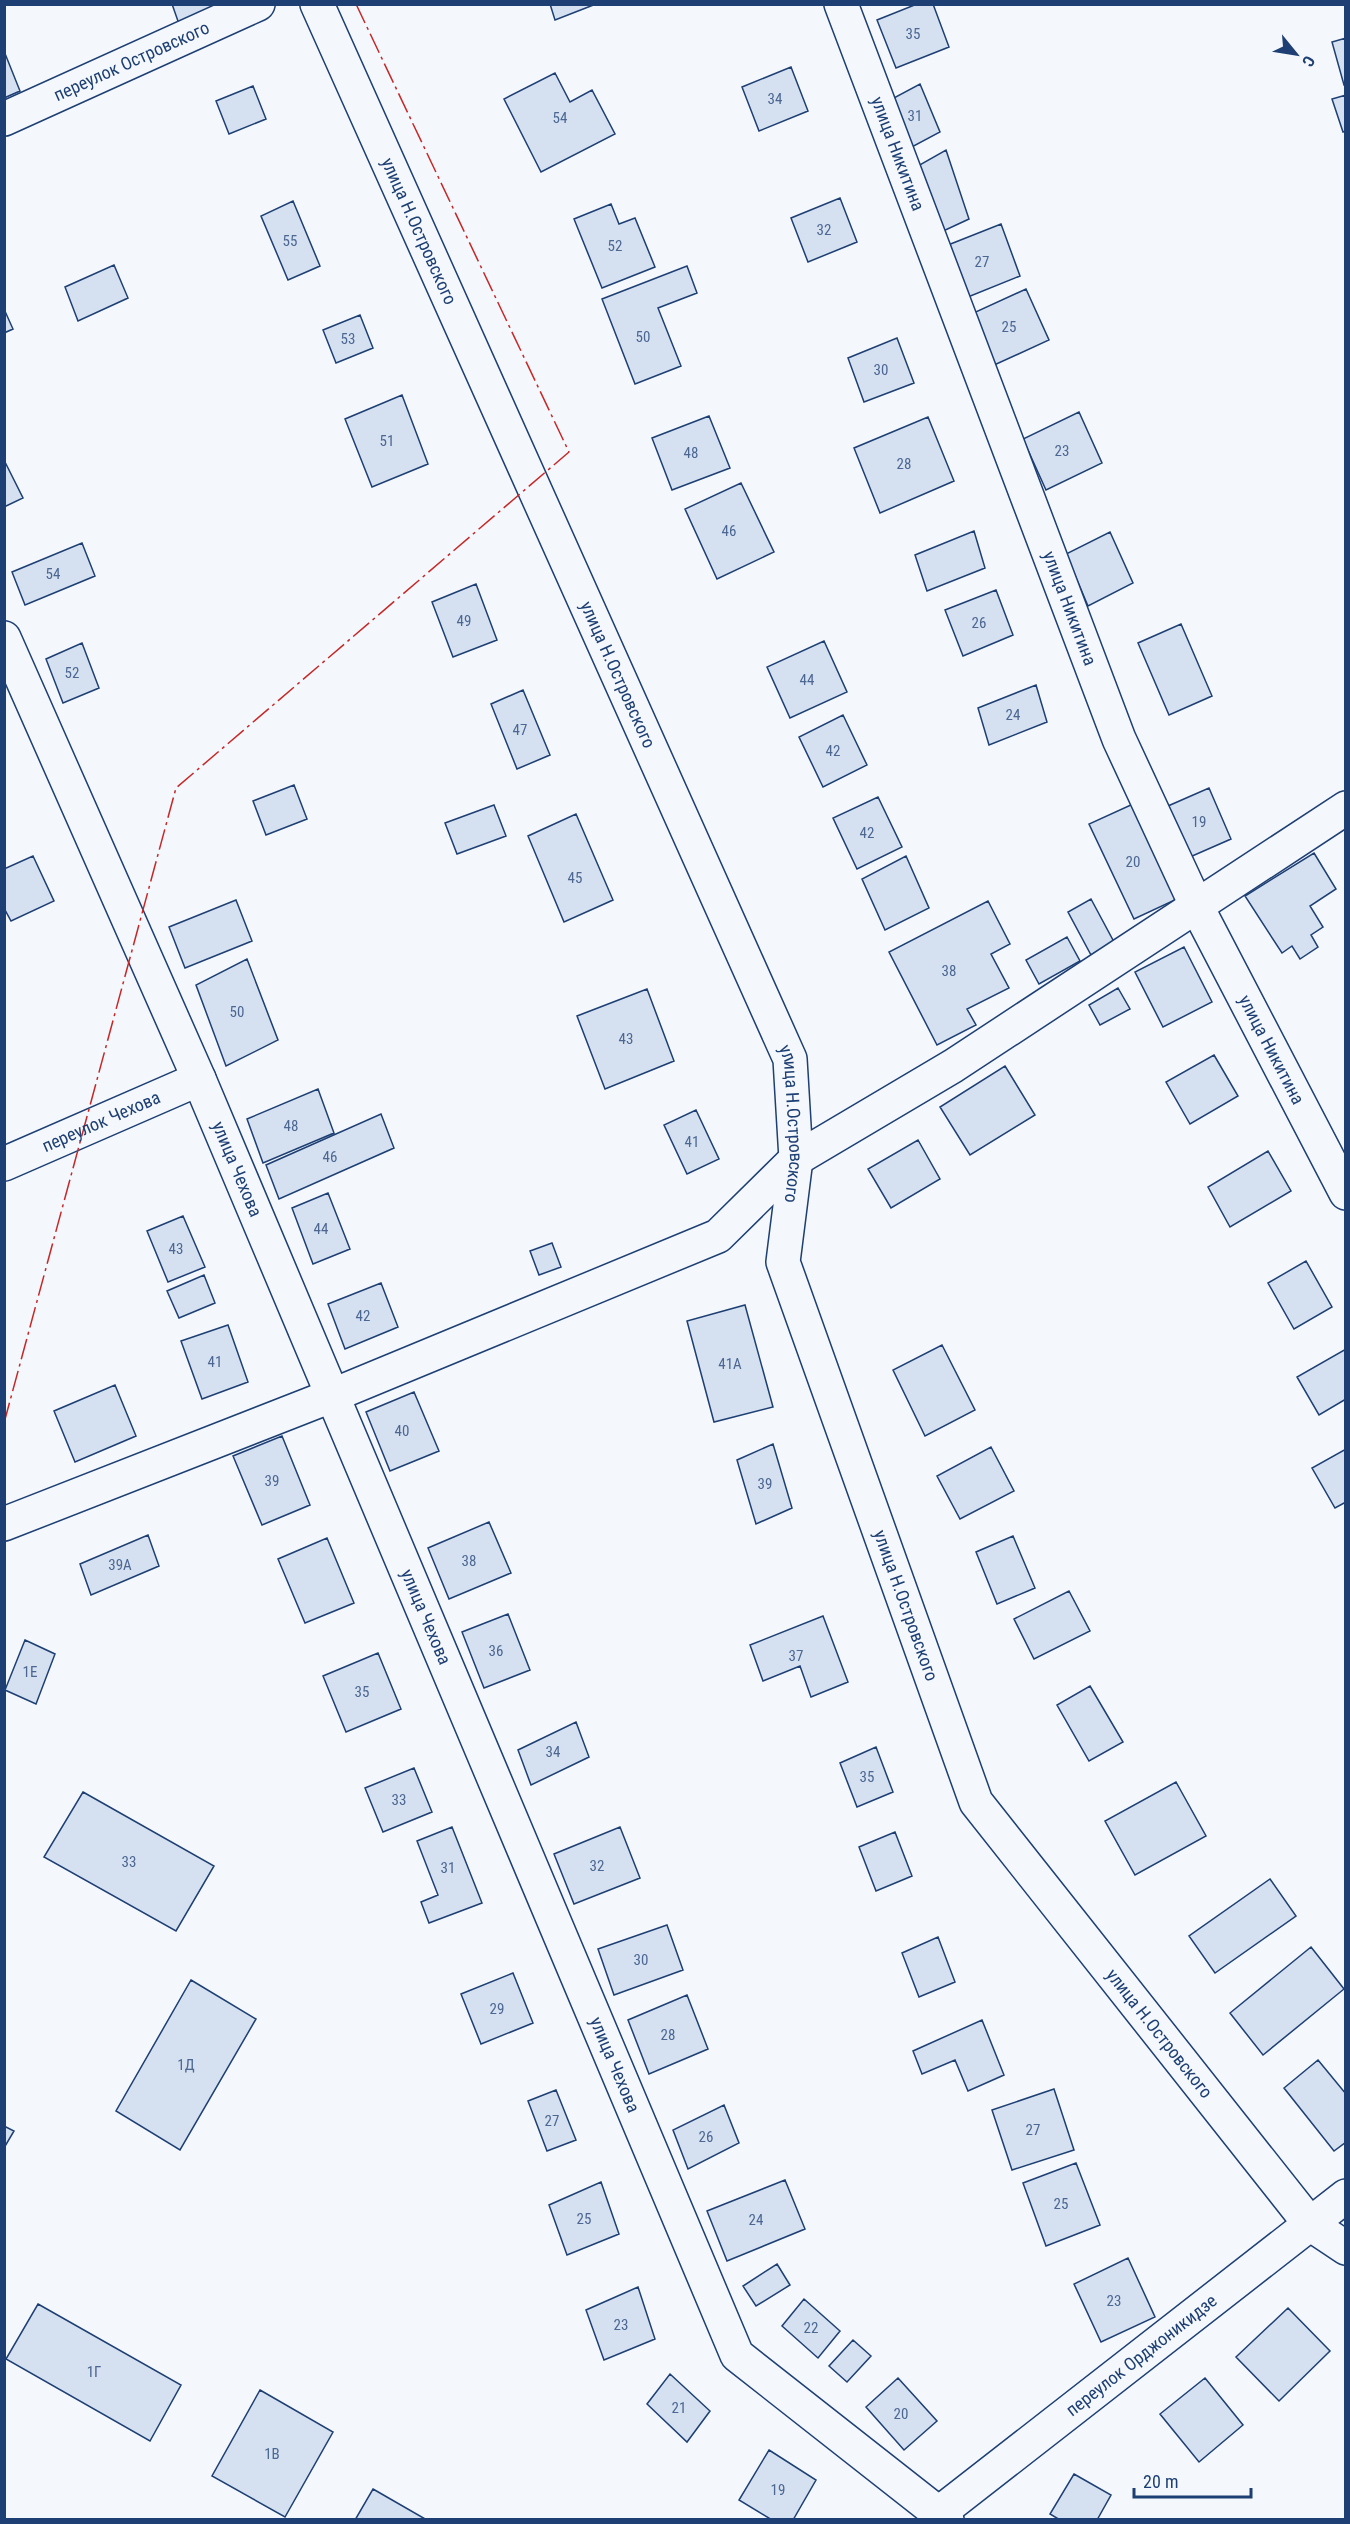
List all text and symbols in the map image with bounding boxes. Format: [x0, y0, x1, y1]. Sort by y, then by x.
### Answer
street label: переулок Островского [50, 17, 212, 105]
north arrow [1266, 24, 1326, 84]
house number: 35 [906, 25, 920, 43]
text: С [1298, 53, 1319, 70]
house number: 34 [768, 90, 782, 108]
street label: улица Никитина [867, 93, 929, 214]
house number: 31 [908, 107, 922, 125]
house number: 54 [553, 109, 567, 127]
street label: улица Н.Островского [377, 154, 461, 308]
house number: 32 [817, 221, 831, 239]
house number: 55 [283, 232, 297, 250]
house number: 52 [608, 237, 622, 255]
house number: 27 [975, 253, 989, 271]
house number: 25 [1002, 318, 1016, 336]
house number: 50 [636, 328, 650, 346]
house number: 53 [341, 330, 355, 348]
house number: 30 [874, 361, 888, 379]
house number: 51 [380, 432, 394, 450]
house number: 23 [1055, 442, 1069, 460]
house number: 48 [684, 444, 698, 462]
house number: 28 [897, 455, 911, 473]
house number: 46 [722, 522, 736, 540]
street label: улица Никитина [1039, 548, 1101, 668]
house number: 54 [46, 565, 60, 583]
street label: улица Н.Островского [576, 598, 660, 751]
house number: 49 [457, 612, 471, 630]
house number: 26 [972, 614, 986, 632]
house number: 52 [65, 664, 79, 682]
house number: 44 [800, 671, 814, 689]
house number: 24 [1006, 706, 1020, 724]
house number: 47 [513, 721, 527, 739]
house number: 42 [826, 742, 840, 760]
house number: 19 [1192, 813, 1206, 831]
house number: 42 [860, 824, 874, 842]
house number: 20 [1126, 853, 1140, 871]
house number: 45 [568, 869, 582, 887]
house number: 38 [942, 962, 956, 980]
street label: улица Никитина [1235, 991, 1309, 1108]
house number: 50 [230, 1003, 244, 1021]
house number: 43 [619, 1030, 633, 1048]
street label: улица Н.Островского [775, 1041, 807, 1204]
street label: переулок Чехова [39, 1086, 163, 1156]
house number: 48 [284, 1117, 298, 1135]
street label: улица Чехова [208, 1118, 267, 1220]
house number: 41 [685, 1133, 699, 1151]
house number: 46 [323, 1148, 337, 1166]
house number: 44 [314, 1220, 328, 1238]
house number: 43 [169, 1240, 183, 1258]
house number: 42 [356, 1307, 370, 1325]
house number: 41 [208, 1353, 222, 1371]
house number: 41А [718, 1355, 742, 1373]
house number: 40 [395, 1422, 409, 1440]
house number: 39 [265, 1472, 279, 1490]
house number: 39 [758, 1475, 772, 1493]
street label: улица Н.Островского [870, 1527, 943, 1684]
house number: 38 [462, 1552, 476, 1570]
house number: 39А [108, 1556, 132, 1574]
street label: улица Чехова [397, 1566, 456, 1668]
house number: 36 [489, 1642, 503, 1660]
house number: 37 [789, 1647, 803, 1665]
house number: 1Е [23, 1663, 37, 1681]
house number: 35 [355, 1683, 369, 1701]
house number: 34 [546, 1743, 560, 1761]
house number: 35 [860, 1768, 874, 1786]
house number: 33 [392, 1791, 406, 1809]
house number: 33 [122, 1853, 136, 1871]
house number: 32 [590, 1857, 604, 1875]
house number: 31 [441, 1859, 455, 1877]
house number: 30 [634, 1951, 648, 1969]
street label: улица Н.Островского [1102, 1964, 1217, 2102]
house number: 29 [490, 2000, 504, 2018]
street label: улица Чехова [586, 2014, 644, 2115]
house number: 28 [661, 2026, 675, 2044]
house number: 1Д [177, 2056, 195, 2074]
house number: 27 [545, 2112, 559, 2130]
house number: 27 [1026, 2121, 1040, 2139]
house number: 26 [699, 2128, 713, 2146]
house number: 25 [1054, 2195, 1068, 2213]
house number: 25 [577, 2210, 591, 2228]
house number: 24 [749, 2211, 763, 2229]
street label: переулок Орджоникидзе [1062, 2290, 1221, 2420]
house number: 23 [1107, 2292, 1121, 2310]
house number: 23 [614, 2316, 628, 2334]
house number: 22 [804, 2319, 818, 2337]
house number: 1Г [87, 2363, 101, 2381]
house number: 21 [672, 2399, 686, 2417]
house number: 20 [894, 2405, 908, 2423]
house number: 1В [264, 2445, 280, 2463]
scale bar [1134, 2461, 1251, 2499]
text: 20 m [1143, 2471, 1178, 2492]
house number: 19 [771, 2481, 785, 2499]

